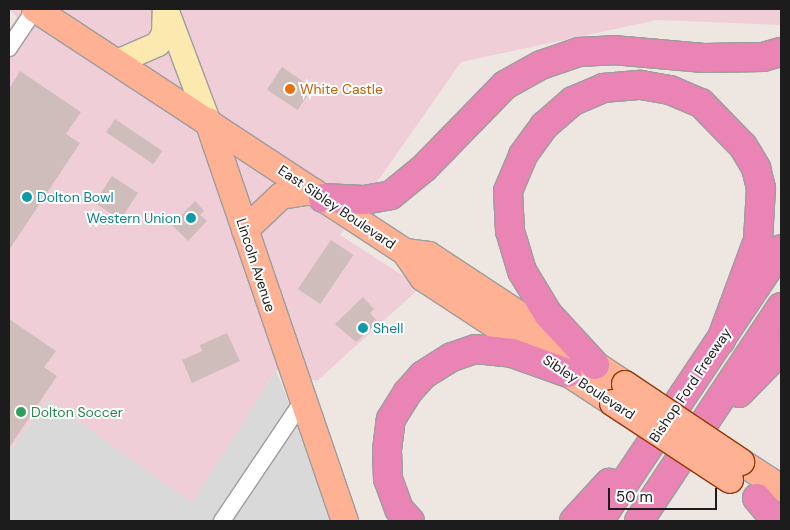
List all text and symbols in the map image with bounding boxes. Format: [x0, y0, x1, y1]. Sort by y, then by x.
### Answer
place label: White Castle [300, 81, 383, 97]
marker: White Castle [284, 83, 296, 95]
street label: East Sibley Boulevard [275, 161, 399, 253]
place label: Dolton Bowl [37, 189, 114, 205]
marker: Dolton Bowl [21, 191, 33, 203]
place label: Western Union [86, 210, 181, 226]
marker: Western Union [185, 212, 197, 224]
street label: Lincoln Avenue [233, 216, 279, 314]
place label: Shell [373, 320, 403, 336]
marker: Shell [357, 322, 369, 334]
street label: Bishop Ford Freeway [646, 325, 734, 445]
street label: Sibley Boulevard [540, 351, 638, 423]
place label: Dolton Soccer [31, 404, 123, 420]
marker: Dolton Soccer [15, 406, 27, 418]
scale bar [610, 478, 719, 510]
text: 50 m [616, 487, 653, 507]

